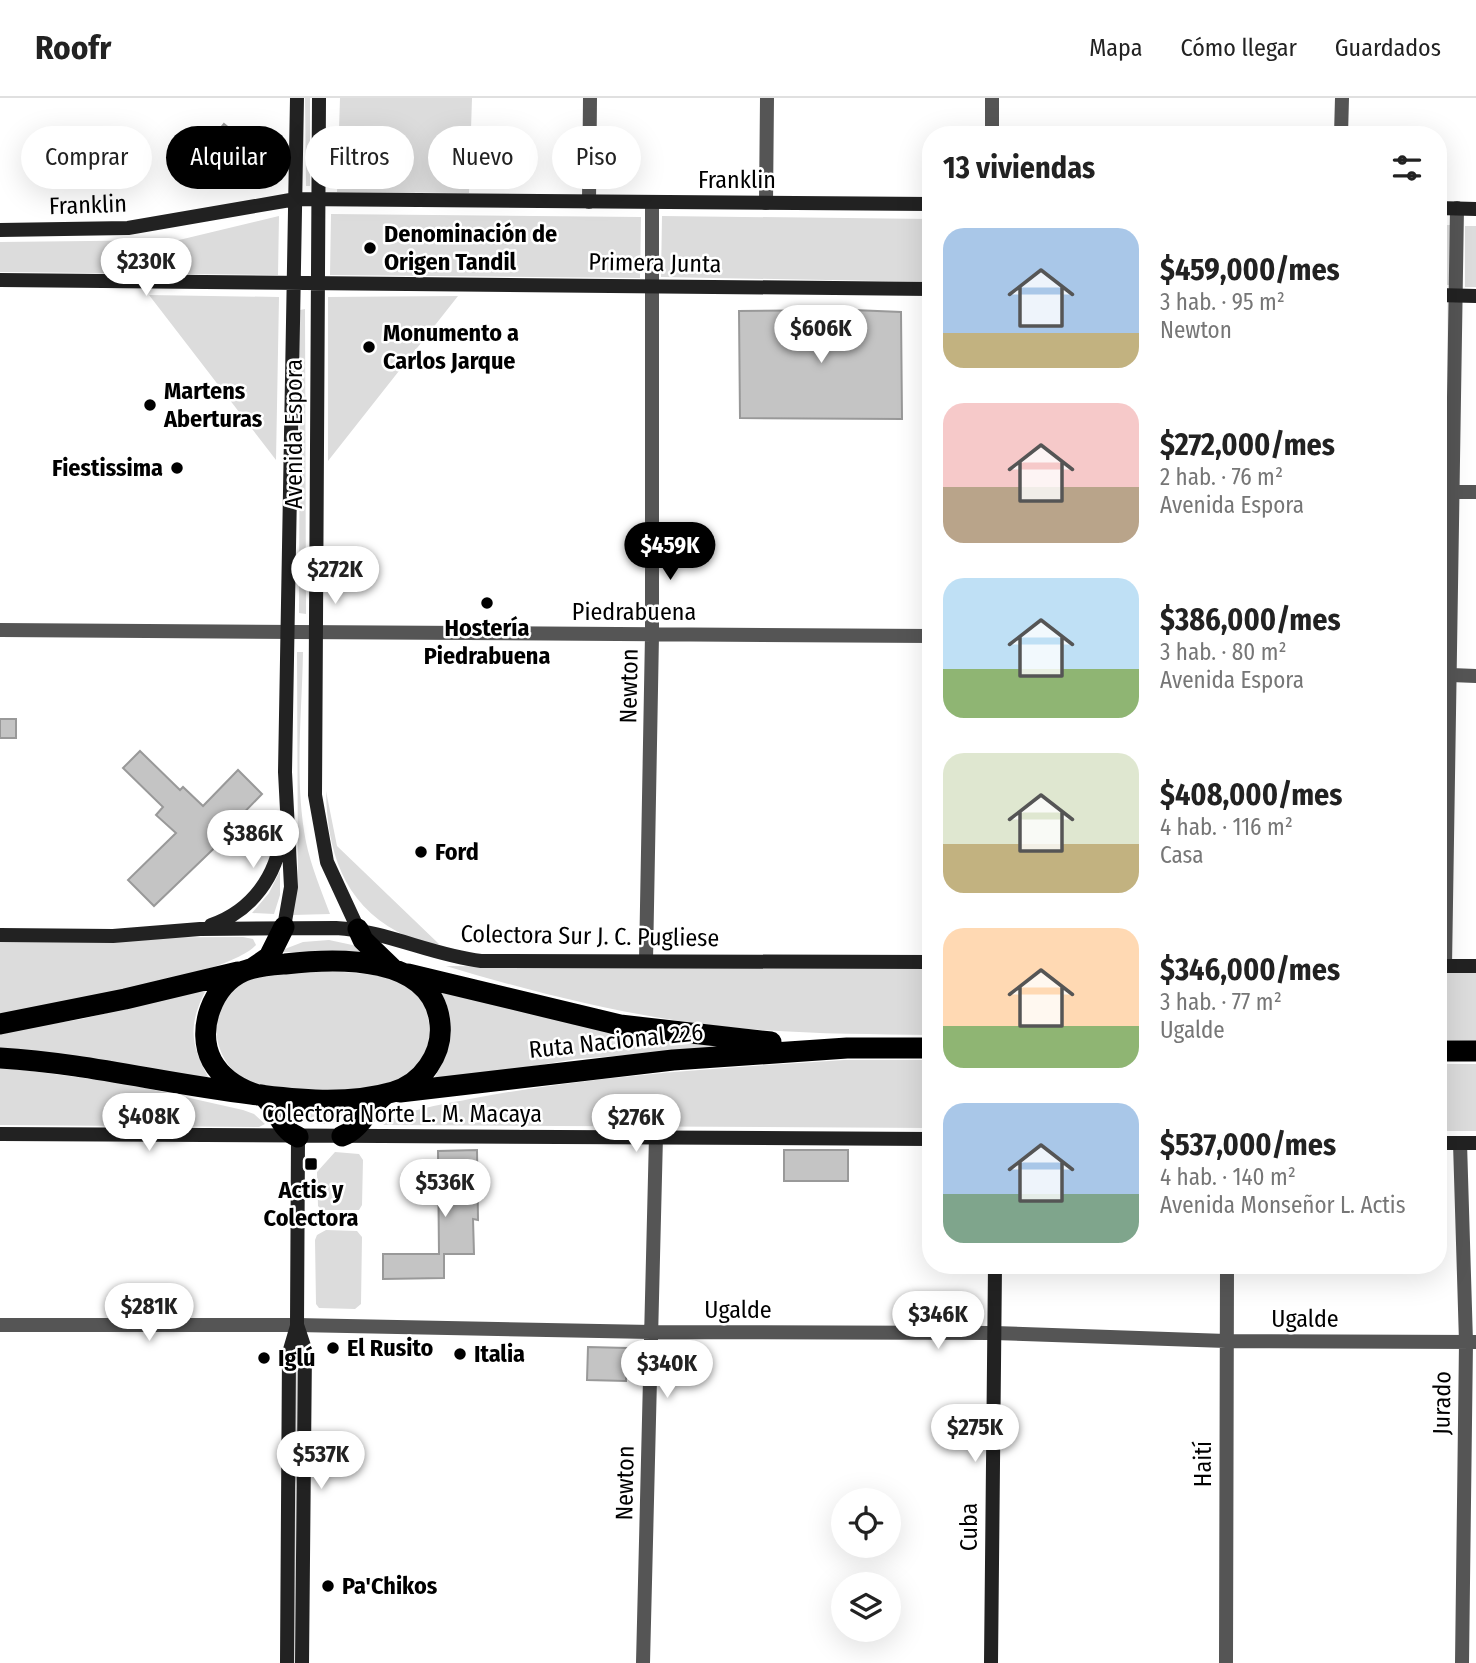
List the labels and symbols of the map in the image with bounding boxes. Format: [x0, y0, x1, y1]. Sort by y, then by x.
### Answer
street label: Franklin [698, 166, 776, 194]
street label: Franklin [49, 190, 127, 220]
place label: Denominación de Origen Tandil [384, 220, 557, 276]
pin: $230K [97, 238, 195, 298]
marker: Denominación de Origen Tandil [362, 240, 378, 256]
street label: Primera Junta [588, 248, 722, 278]
pin: $606K [772, 306, 870, 365]
place label: Monumento a Carlos Jarque [383, 319, 519, 375]
marker: Monumento a Carlos Jarque [361, 339, 377, 355]
street label: Avenida Espora [280, 359, 308, 509]
place label: Martens Aberturas [163, 377, 263, 433]
marker: Martens Aberturas [142, 397, 158, 413]
place label: Fiestissima [52, 454, 163, 482]
marker: Fiestissima [169, 460, 185, 476]
pin: $459K [621, 522, 719, 582]
pin: $272K [286, 546, 384, 606]
marker: Hostería Piedrabuena [479, 595, 495, 611]
street label: Piedrabuena [572, 598, 696, 626]
place label: Hostería Piedrabuena [424, 614, 550, 670]
street label: Newton [614, 648, 644, 724]
pin: $386K [204, 810, 302, 870]
place label: Ford [435, 838, 479, 866]
marker: Ford [413, 844, 429, 860]
street label: Colectora Sur J. C. Pugliese [460, 920, 720, 952]
street label: Ruta Nacional 226 [527, 1018, 705, 1064]
pin: $408K [100, 1094, 198, 1153]
pin: $276K [587, 1094, 685, 1154]
street label: Colectora Norte L. M. Macaya [262, 1100, 542, 1128]
marker: Actis y Colectora [303, 1156, 319, 1172]
pin: $536K [396, 1160, 494, 1219]
place label: Actis y Colectora [264, 1176, 358, 1232]
pin: $281K [100, 1284, 198, 1343]
pin: $346K [889, 1292, 987, 1351]
street label: Ugalde [704, 1296, 772, 1324]
street label: Ugalde [1271, 1305, 1339, 1333]
place label: El Rusito [347, 1334, 433, 1362]
marker: El Rusito [325, 1340, 341, 1356]
place label: Italia [474, 1340, 525, 1368]
pin: $340K [618, 1340, 716, 1400]
place label: Iglú [278, 1344, 315, 1372]
marker: Italia [452, 1346, 468, 1362]
marker: Iglú [256, 1350, 272, 1366]
street label: Jurado [1427, 1371, 1457, 1435]
pin: $275K [926, 1404, 1024, 1464]
pin: $537K [272, 1432, 370, 1491]
street label: Haití [1189, 1441, 1217, 1487]
street label: Newton [610, 1445, 640, 1521]
street label: Cuba [955, 1503, 983, 1551]
place label: Pa'Chikos [342, 1572, 438, 1600]
marker: Pa'Chikos [320, 1578, 336, 1594]

